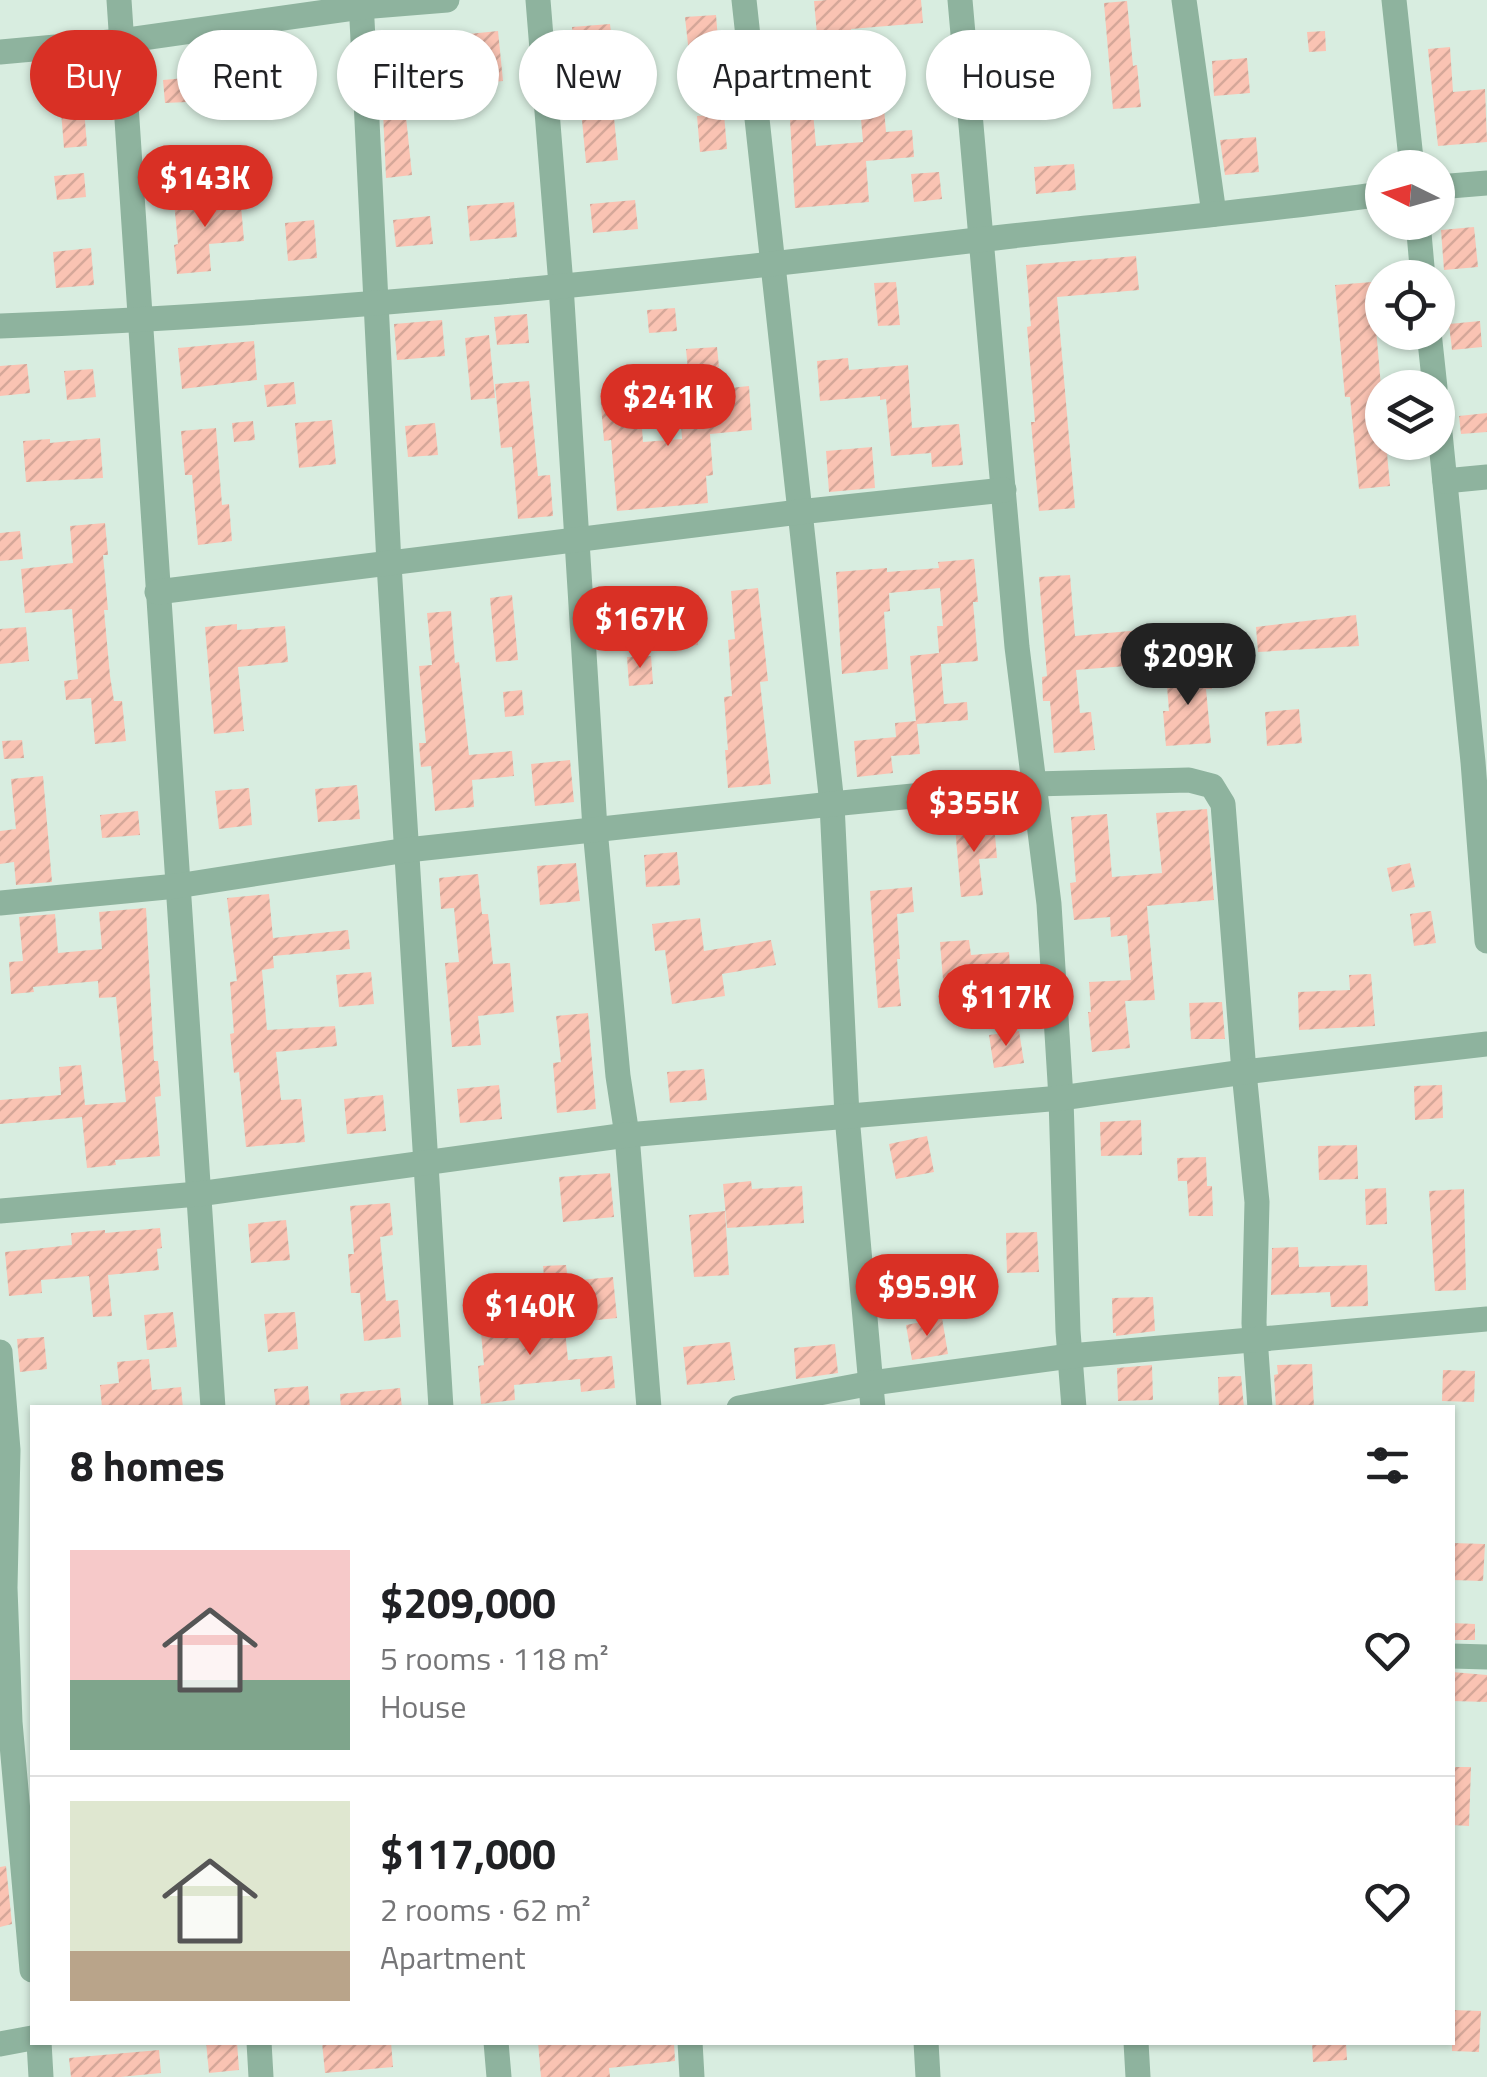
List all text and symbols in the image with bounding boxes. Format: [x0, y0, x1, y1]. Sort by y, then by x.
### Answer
chip: Buy [30, 30, 157, 120]
chip: Rent [177, 30, 317, 120]
chip: Filters [337, 30, 499, 120]
chip: New [519, 30, 657, 120]
chip: Apartment [677, 30, 906, 120]
chip: House [926, 30, 1091, 120]
pin: $143K [135, 145, 275, 230]
north arrow [1365, 150, 1455, 240]
map controls [1365, 150, 1455, 460]
text: $143K [160, 153, 250, 201]
button: locate [1365, 260, 1455, 350]
pin: $241K [598, 364, 738, 449]
button: layers [1365, 370, 1455, 460]
text: $241K [623, 372, 713, 420]
pin: $167K [570, 586, 710, 671]
text: $167K [595, 594, 685, 642]
pin: $209K [1118, 623, 1258, 708]
text: $209K [1143, 631, 1233, 679]
pin: $355K [904, 770, 1044, 855]
text: $355K [929, 778, 1019, 826]
pin: $117K [936, 964, 1076, 1049]
text: $117K [961, 972, 1051, 1020]
pin: $95.9K [846, 1254, 1008, 1339]
text: $95.9K [878, 1262, 976, 1310]
pin: $140K [460, 1273, 600, 1358]
text: $140K [485, 1281, 575, 1329]
text: 8 homes [70, 1433, 225, 1497]
icon: filters [1360, 1438, 1415, 1493]
text: $209,000 [380, 1570, 556, 1634]
icon: home [150, 1590, 270, 1710]
icon: heart [1360, 1623, 1415, 1678]
text: 5 rooms · 118 m² [380, 1634, 609, 1682]
text: House [380, 1682, 466, 1730]
text: $117,000 [380, 1821, 556, 1885]
icon: home [150, 1841, 270, 1961]
icon: heart [1360, 1874, 1415, 1929]
text: 2 rooms · 62 m² [380, 1885, 591, 1933]
text: Apartment [380, 1933, 526, 1981]

